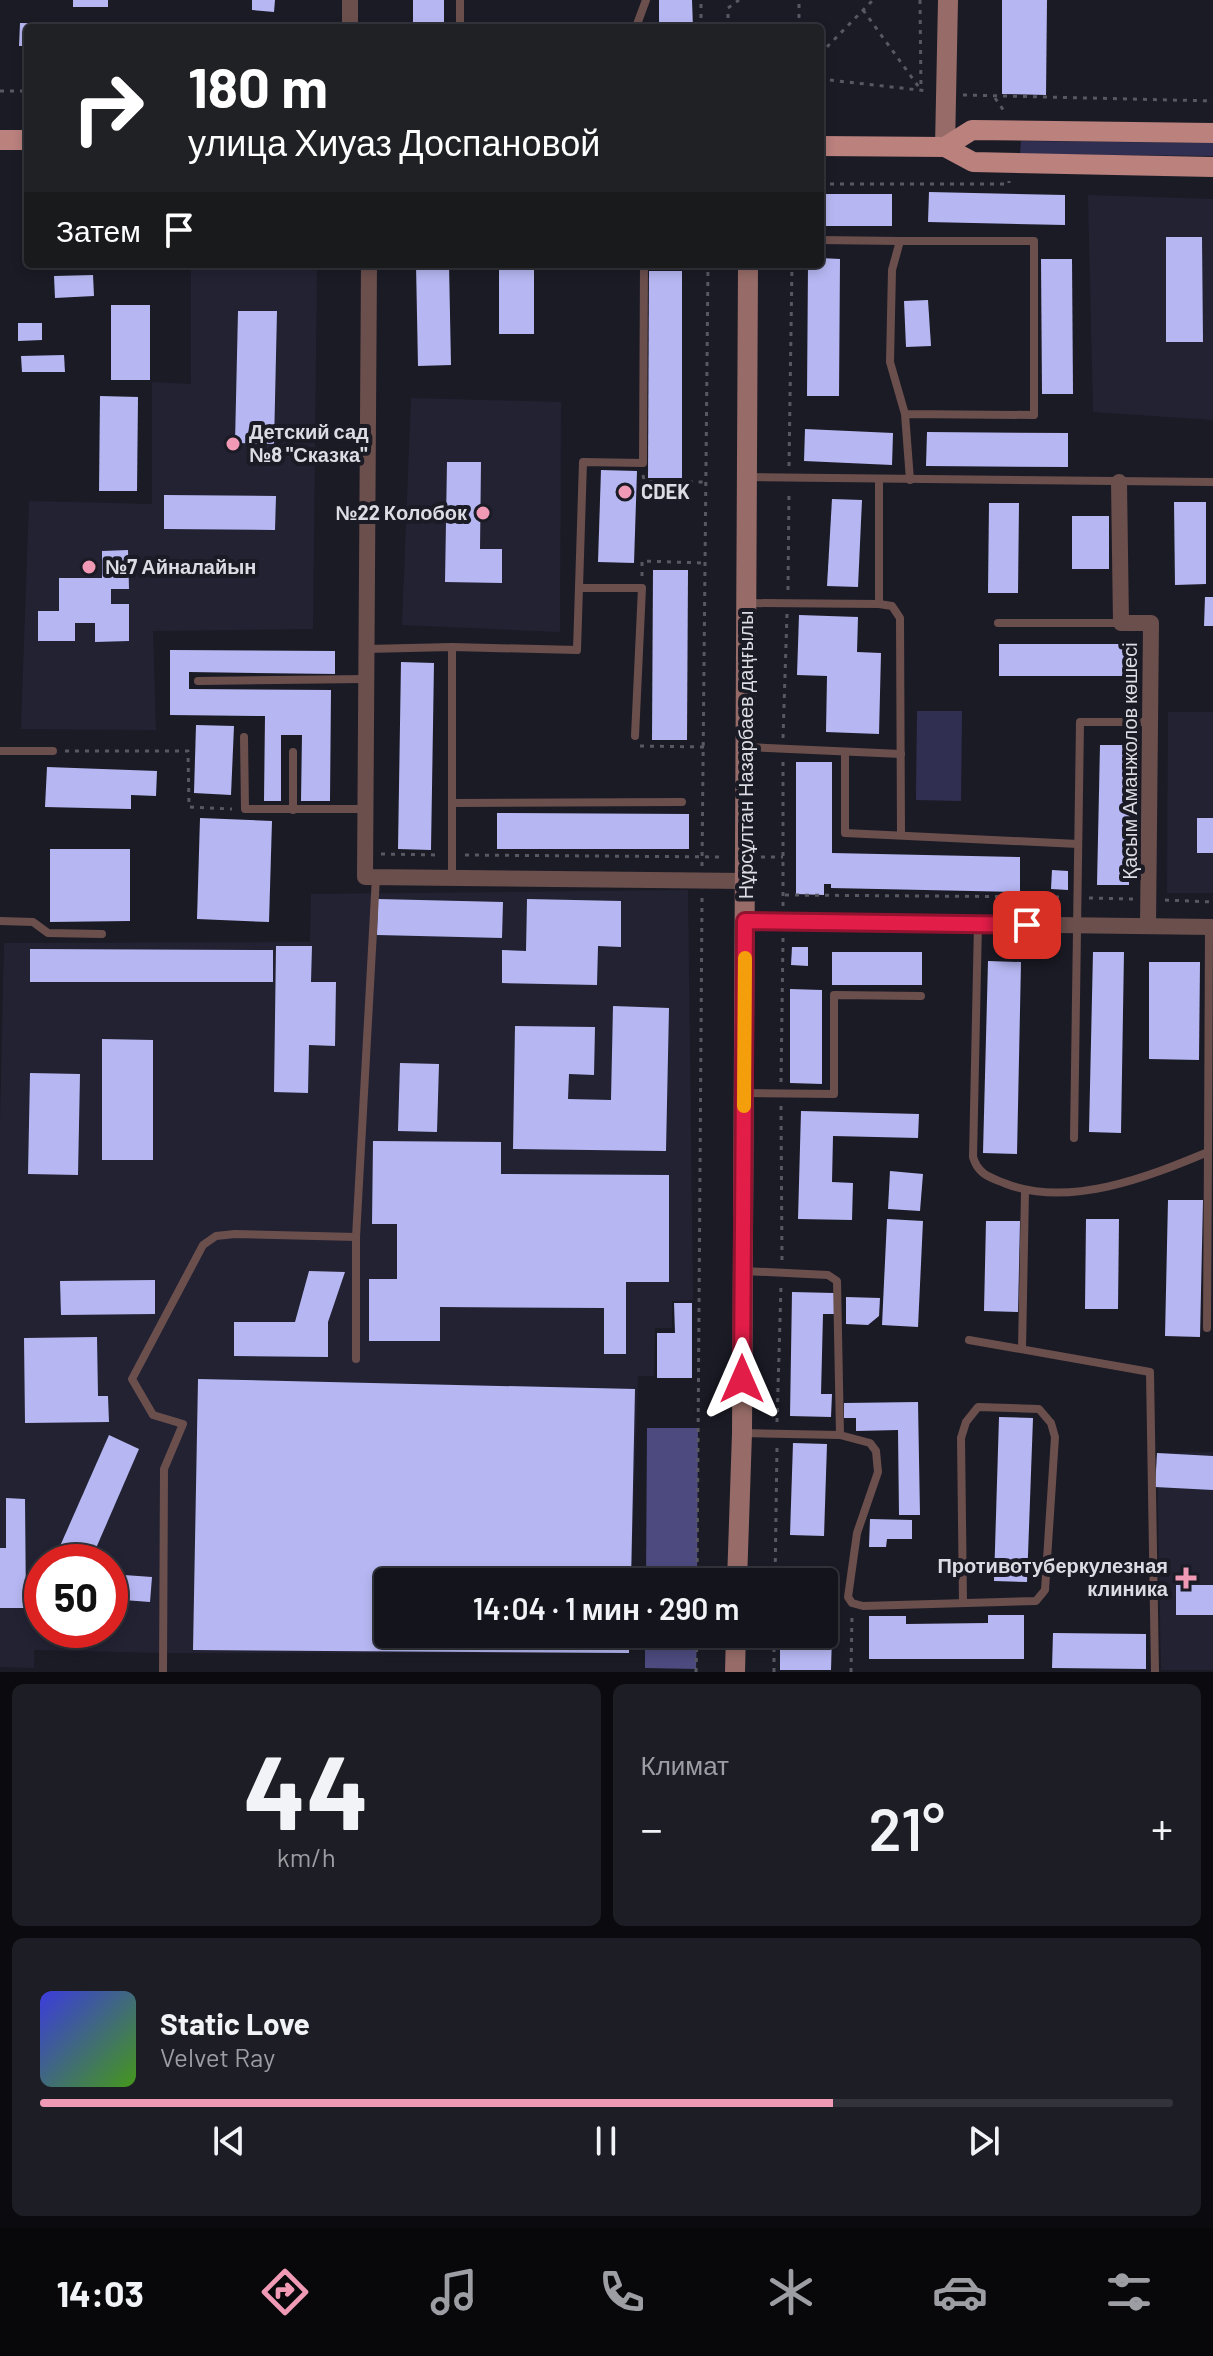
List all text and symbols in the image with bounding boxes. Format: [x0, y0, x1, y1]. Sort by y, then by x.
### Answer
text: 180 m [188, 52, 328, 119]
icon: right [56, 56, 160, 160]
text: улица Хиуаз Доспановой [188, 120, 600, 163]
icon: arrive [157, 208, 201, 252]
text: Затем [56, 212, 141, 248]
place label: Детский сад №8 "Сказка" [249, 419, 369, 466]
marker: Детский сад №8 "Сказка" [224, 435, 242, 453]
place label: CDEK [641, 479, 690, 503]
marker: CDEK [616, 483, 634, 501]
place label: №22 Колобок [335, 500, 468, 524]
marker: №22 Колобок [474, 504, 492, 522]
place label: №7 Айналайын [105, 554, 256, 578]
marker: №7 Айналайын [80, 558, 98, 576]
street label: Нұрсұлтан Назарбаев даңғылы [733, 611, 757, 899]
street label: Қасым Аманжолов көшесі [1117, 642, 1141, 880]
pin [993, 891, 1061, 959]
icon: arrive [1005, 903, 1049, 947]
position arrow [700, 1337, 784, 1421]
speed limit sign: 50 [24, 1544, 128, 1648]
place label: Противотуберкулезная клиника [937, 1553, 1169, 1600]
marker: Противотуберкулезная клиника [1175, 1567, 1197, 1589]
text: 14:04 · 1 мин · 290 m [473, 1590, 739, 1626]
text: 44 [243, 1726, 369, 1851]
text: Климат [641, 1749, 729, 1780]
text: 21° [869, 1791, 945, 1863]
text: − [641, 1801, 663, 1854]
text: + [1151, 1801, 1173, 1854]
text: km/h [277, 1841, 336, 1872]
text: Static Love [160, 2005, 310, 2041]
text: Velvet Ray [160, 2041, 275, 2072]
icon: previous [207, 2119, 251, 2163]
icon: pause [584, 2119, 628, 2163]
icon: next [962, 2119, 1006, 2163]
icon: directions [257, 2264, 313, 2320]
icon: music [426, 2264, 482, 2320]
icon: phone [594, 2264, 650, 2320]
icon: climate [763, 2264, 819, 2320]
icon: car [932, 2264, 988, 2320]
icon: filters [1101, 2264, 1157, 2320]
text: 14:03 [56, 2271, 144, 2314]

